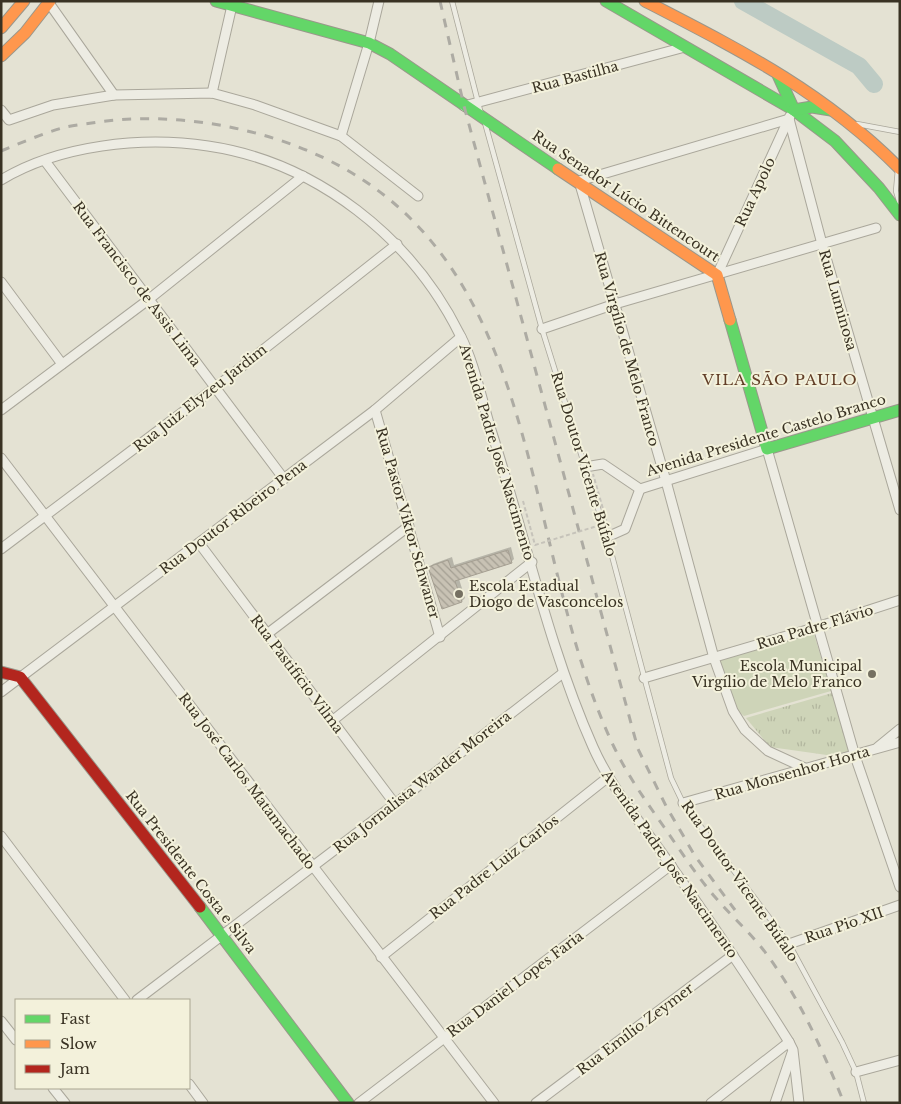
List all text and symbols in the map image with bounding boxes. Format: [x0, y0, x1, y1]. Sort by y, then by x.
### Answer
street label: Rua Bastilha [530, 57, 620, 97]
street label: Rua Senador Lúcio Bittencourt [529, 126, 724, 266]
street label: Rua Apolo [731, 154, 779, 230]
street label: Rua Francisco de Assis Lima [69, 198, 205, 370]
street label: Rua Luminosa [815, 247, 861, 353]
street label: Rua Virgílio de Melo Franco [591, 250, 663, 448]
street label: Rua Juiz Elyzeu Jardim [130, 340, 270, 456]
street label: Avenida Padre José Nascimento [455, 341, 539, 562]
street label: Rua Doutor Vicente Búfalo [547, 369, 621, 559]
district label: VILA SÃO PAULO [701, 370, 858, 389]
street label: Avenida Presidente Castelo Branco [643, 390, 888, 480]
street label: Rua Pastor Viktor Schwaner [372, 425, 444, 621]
street label: Rua Doutor Ribeiro Pena [156, 456, 310, 578]
place label: Escola Estadual Diogo de Vasconcelos [469, 577, 623, 611]
marker: Escola Estadual Diogo de Vasconcelos [453, 588, 465, 600]
street label: Rua Padre Flávio [754, 601, 876, 653]
street label: Rua Pastifício Vilma [246, 611, 348, 737]
place label: Escola Municipal Virgílio de Melo Franco [691, 657, 862, 691]
marker: Escola Municipal Virgílio de Melo Franco [866, 668, 878, 680]
street label: Rua José Carlos Matamachado [175, 689, 319, 873]
street label: Rua Jornalista Wander Moreira [330, 707, 515, 857]
street label: Rua Monsenhor Horta [712, 742, 872, 804]
street label: Avenida Padre José Nascimento [597, 766, 742, 961]
street label: Rua Presidente Costa e Silva [122, 787, 260, 957]
street label: Rua Doutor Vicente Búfalo [677, 797, 803, 965]
street label: Rua Padre Luiz Carlos [426, 811, 562, 923]
street label: Rua Pio XII [802, 903, 886, 947]
street label: Rua Daniel Lopes Faria [443, 927, 587, 1041]
street label: Rua Emílio Zeymer [573, 979, 697, 1079]
legend [15, 999, 190, 1089]
text: Fast [60, 1009, 91, 1028]
text: Slow [60, 1034, 97, 1053]
text: Jam [58, 1059, 90, 1078]

